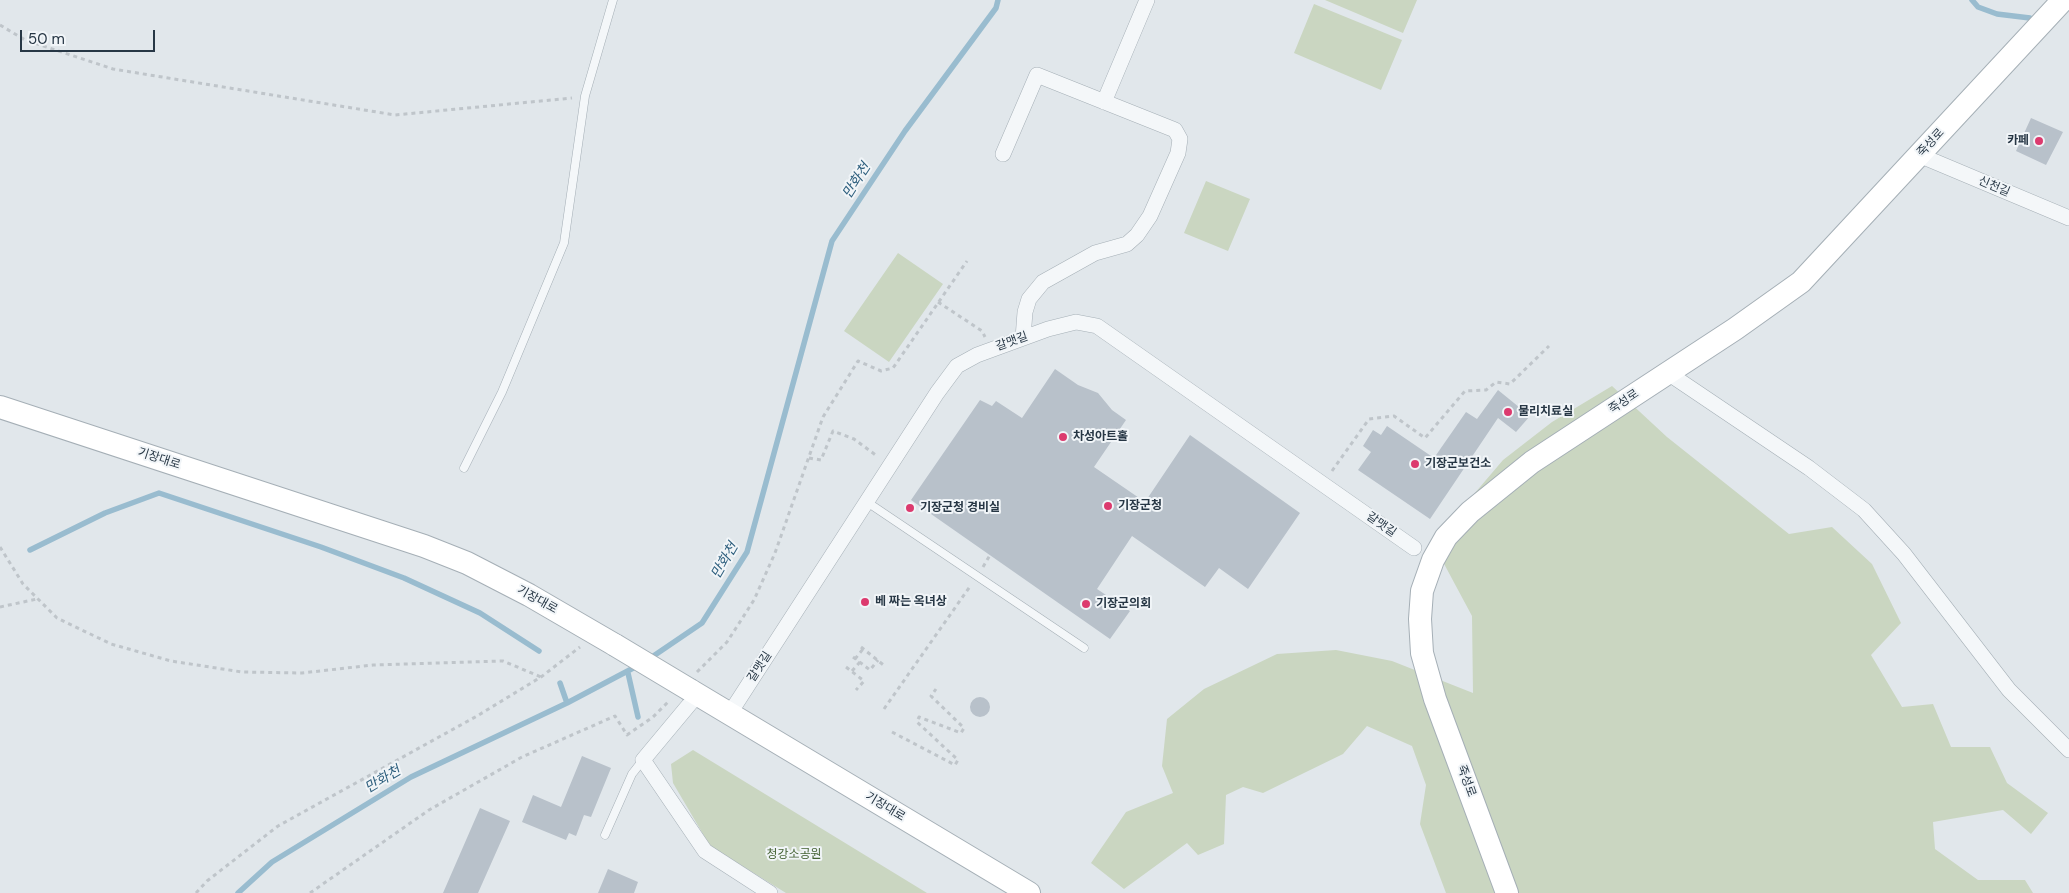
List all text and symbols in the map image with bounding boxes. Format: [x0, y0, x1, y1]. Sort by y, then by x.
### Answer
scale bar [22, 20, 158, 52]
text: 50 m [28, 29, 65, 49]
street label: 죽성로 [1914, 126, 1948, 160]
place label: 카페 [2007, 134, 2029, 148]
marker: 카페 [2033, 135, 2045, 147]
water label: 만화천 [839, 160, 875, 202]
street label: 신천길 [1976, 174, 2012, 200]
street label: 갈맷길 [994, 330, 1030, 354]
street label: 죽성로 [1606, 387, 1642, 417]
place label: 물리치료실 [1518, 405, 1573, 419]
marker: 물리치료실 [1502, 406, 1514, 418]
place label: 차성아트홀 [1073, 430, 1128, 444]
marker: 차성아트홀 [1057, 431, 1069, 443]
street label: 기장대로 [136, 445, 182, 473]
place label: 기장군보건소 [1425, 457, 1491, 471]
marker: 기장군보건소 [1409, 458, 1421, 470]
place label: 기장군청 [1118, 499, 1162, 513]
marker: 기장군청 [1102, 500, 1114, 512]
place label: 기장군청 경비실 [920, 501, 1000, 515]
marker: 기장군청 경비실 [904, 502, 916, 514]
street label: 갈맷길 [1363, 510, 1399, 540]
water label: 만화천 [708, 540, 742, 582]
street label: 기장대로 [514, 583, 560, 617]
place label: 베 짜는 옥녀상 [875, 595, 947, 609]
marker: 베 짜는 옥녀상 [859, 596, 871, 608]
place label: 기장군의회 [1096, 597, 1151, 611]
marker: 기장군의회 [1080, 598, 1092, 610]
street label: 갈맷길 [745, 649, 775, 685]
water label: 만화천 [362, 763, 404, 797]
street label: 죽성로 [1454, 763, 1478, 799]
street label: 기장대로 [862, 789, 908, 825]
park label: 청강소공원 [766, 848, 822, 862]

